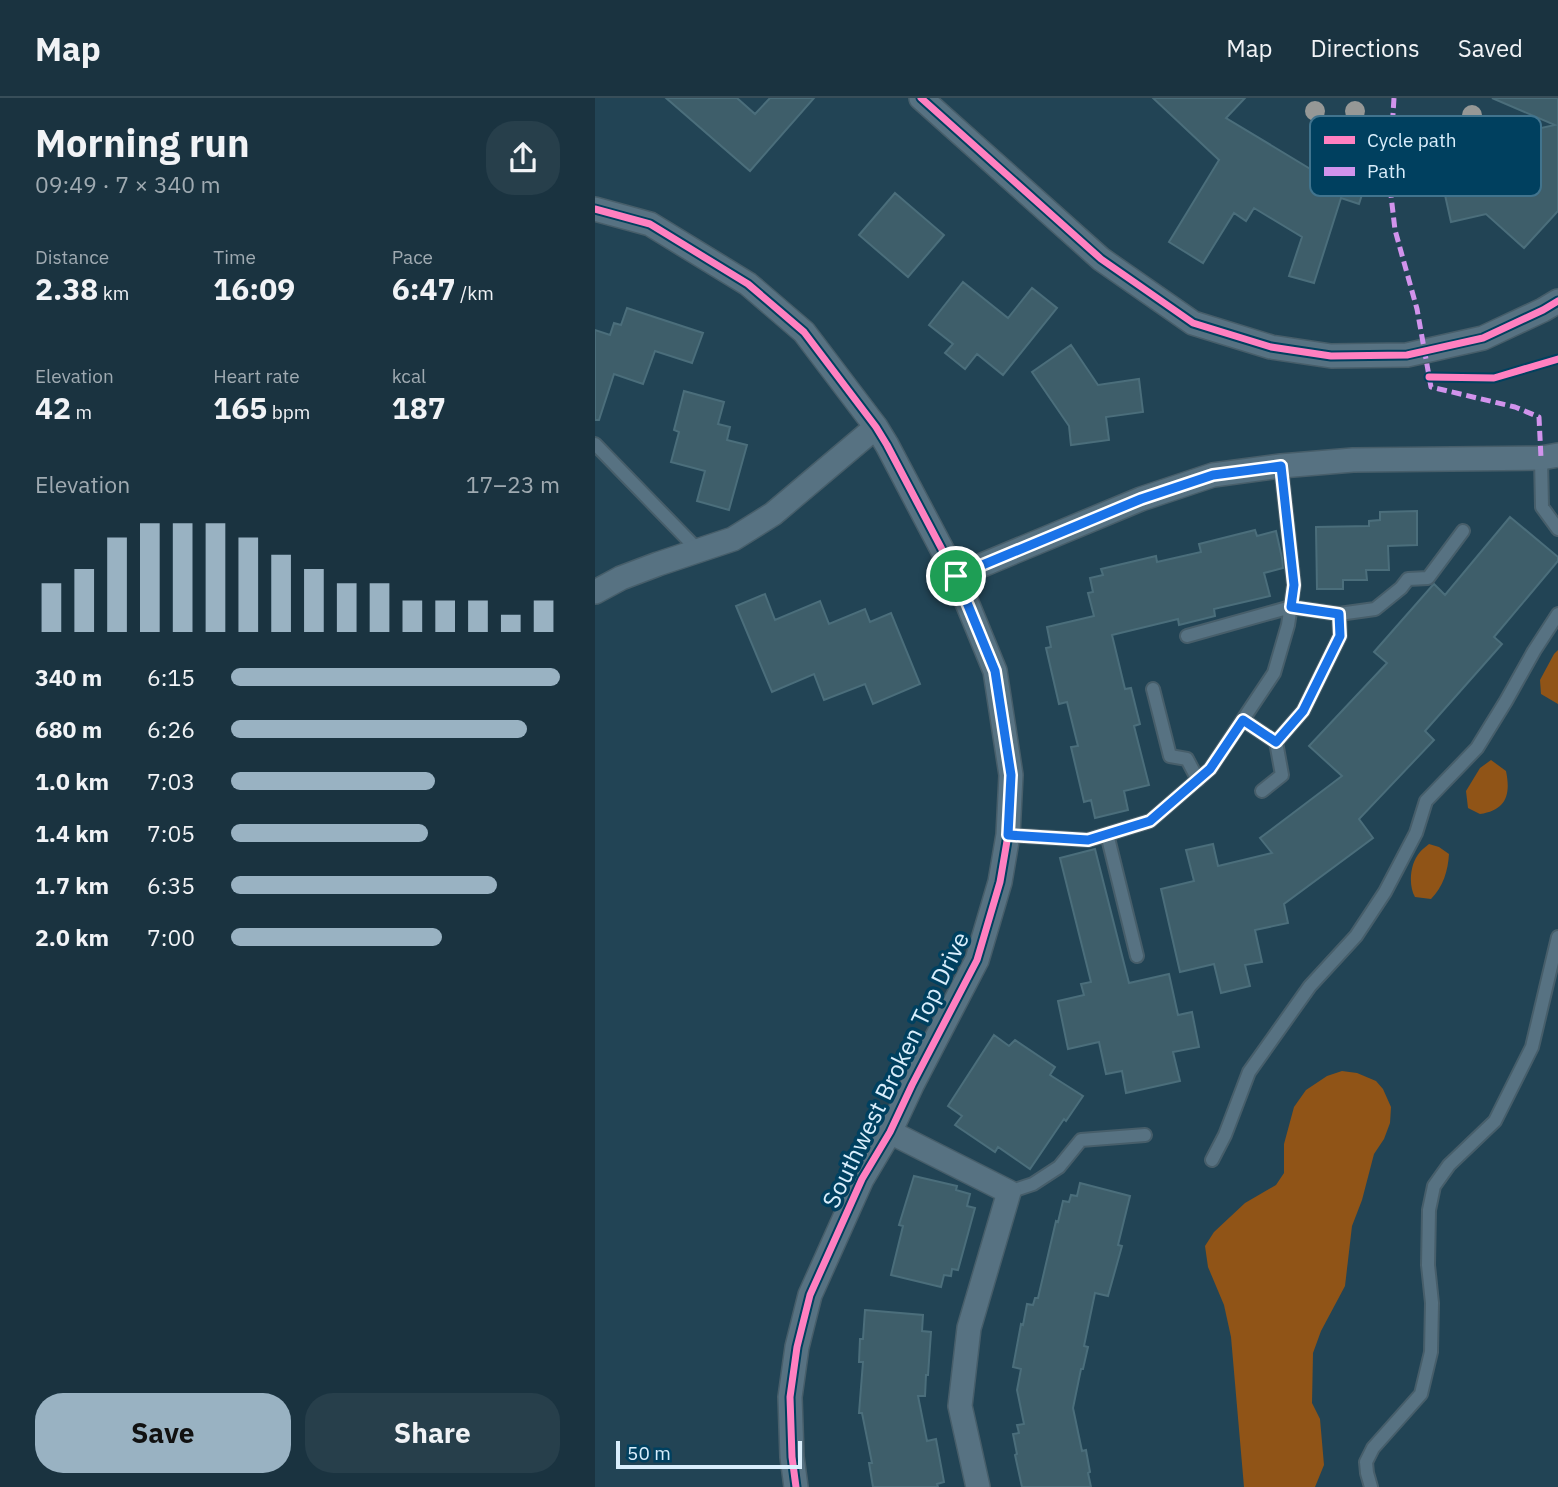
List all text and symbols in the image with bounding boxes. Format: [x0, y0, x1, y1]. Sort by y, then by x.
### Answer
text: Map [35, 27, 101, 70]
text: Map [1226, 32, 1272, 64]
text: Directions [1310, 32, 1420, 64]
text: Saved [1458, 32, 1523, 64]
legend [1310, 116, 1541, 196]
text: Morning run [35, 118, 250, 167]
button: share [486, 121, 560, 195]
text: Cycle path [1367, 128, 1456, 152]
text: Path [1367, 159, 1406, 183]
text: 09:49 · 7 × 340 m [35, 169, 221, 199]
text: Distance [35, 245, 109, 269]
text: Time [213, 245, 256, 269]
text: Pace [392, 245, 433, 269]
text: 2.38 [35, 269, 98, 308]
text: 16:09 [213, 269, 295, 308]
text: 6:47 [392, 269, 456, 308]
text: km [98, 281, 129, 305]
text: /km [456, 281, 494, 305]
text: Elevation [35, 364, 114, 388]
text: Heart rate [213, 364, 300, 388]
text: kcal [392, 364, 426, 388]
text: 42 [35, 388, 71, 427]
text: 165 [213, 388, 267, 427]
text: 187 [392, 388, 446, 427]
text: m [71, 400, 92, 424]
text: bpm [267, 400, 310, 424]
text: Elevation [35, 469, 130, 499]
text: 17–23 m [466, 469, 560, 499]
pin [926, 546, 986, 606]
icon: arrive [937, 557, 975, 595]
text: 340 m [35, 662, 102, 692]
text: 6:15 [147, 662, 195, 692]
text: 680 m [35, 714, 102, 744]
text: 6:26 [147, 714, 195, 744]
text: 1.0 km [35, 766, 109, 796]
text: 7:03 [147, 766, 195, 796]
text: 1.4 km [35, 818, 109, 848]
text: 7:05 [147, 818, 195, 848]
text: 1.7 km [35, 870, 109, 900]
text: 6:35 [147, 870, 195, 900]
text: 2.0 km [35, 922, 109, 952]
text: 7:00 [147, 922, 195, 952]
street label: Southwest Broken Top Drive [814, 926, 976, 1213]
button: Save [35, 1393, 291, 1473]
button: Share [305, 1393, 560, 1473]
scale bar [616, 1438, 801, 1470]
text: 50 m [627, 1441, 671, 1465]

